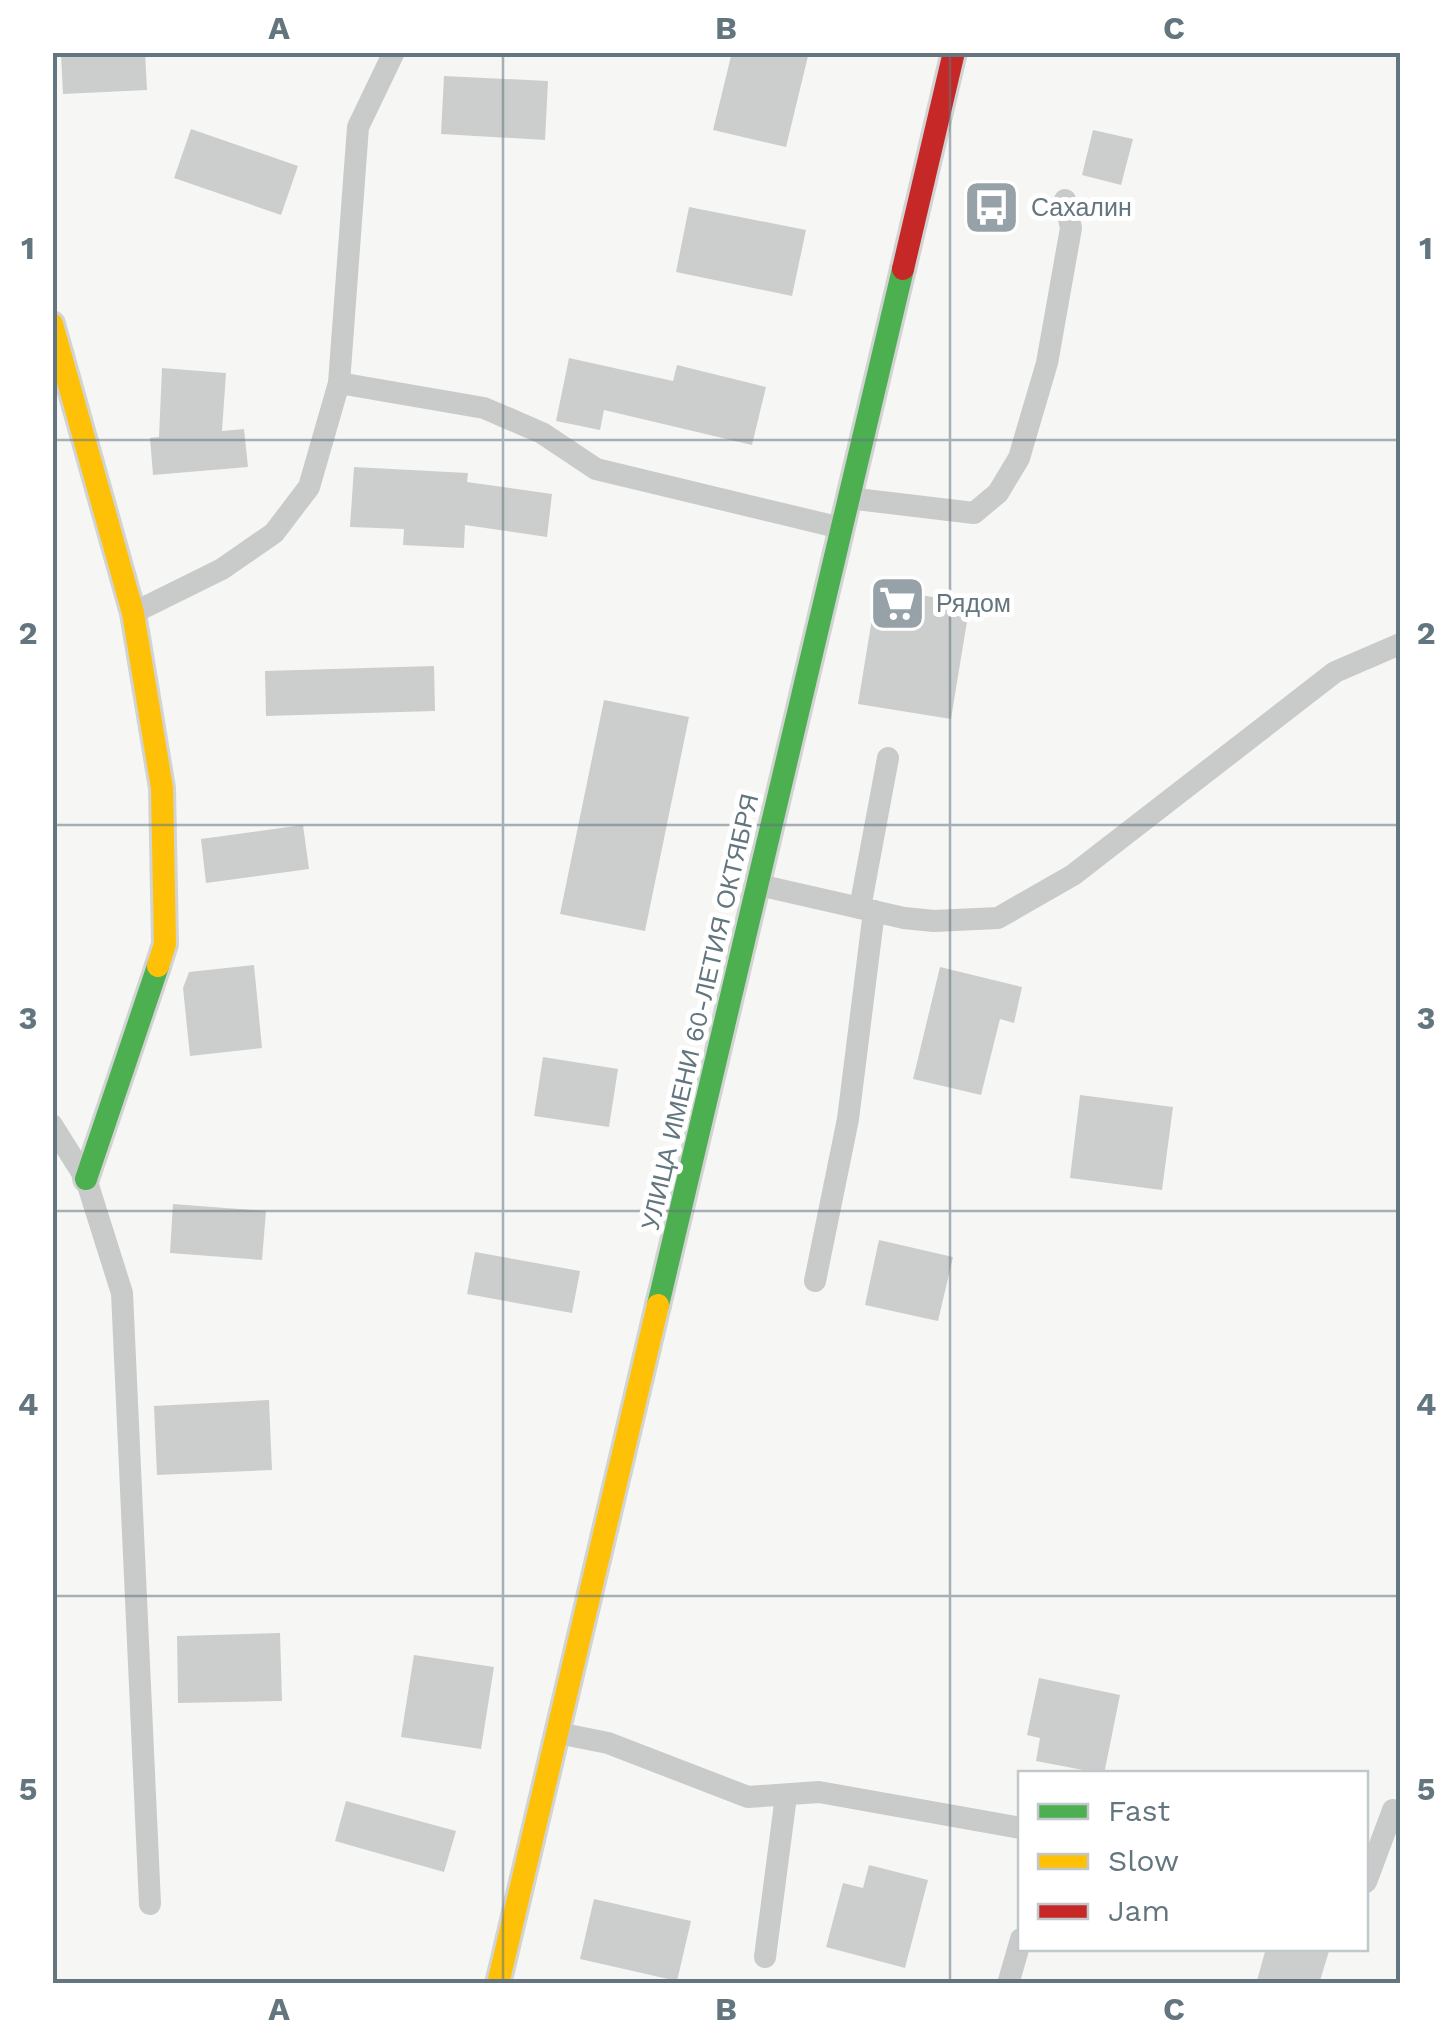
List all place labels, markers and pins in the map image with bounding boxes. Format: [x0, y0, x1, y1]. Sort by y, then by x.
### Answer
bus stop icon: Сахалин [962, 177, 1022, 237]
place label: Сахалин [1031, 193, 1132, 222]
supermarket icon: Рядом [867, 573, 927, 633]
place label: Рядом [936, 589, 1011, 618]

